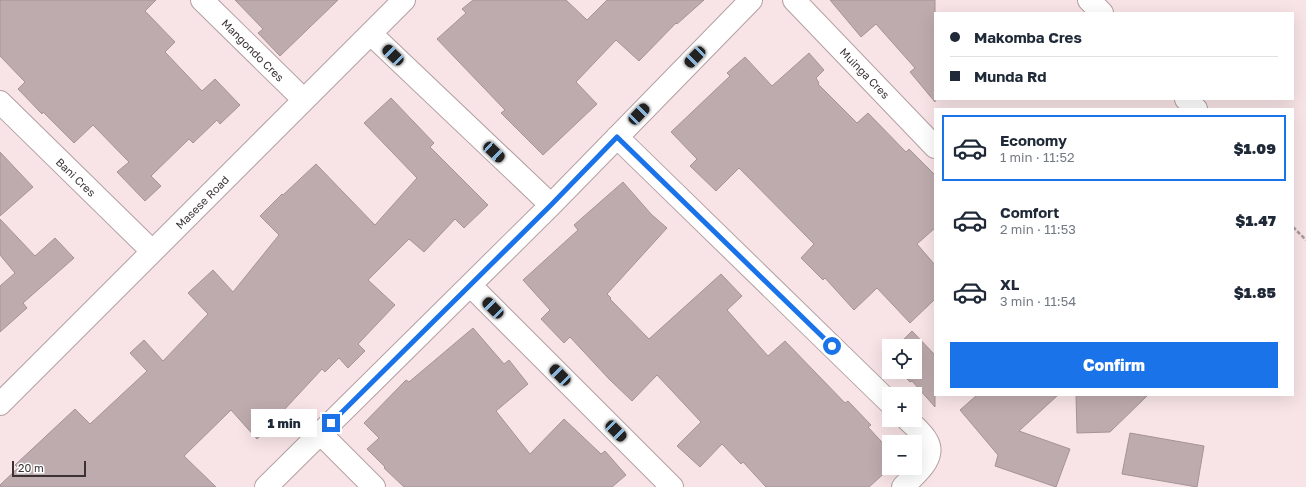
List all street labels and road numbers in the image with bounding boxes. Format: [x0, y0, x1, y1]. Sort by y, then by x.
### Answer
street label: Mangondo Cres [219, 16, 287, 84]
street label: Muinga Cres [838, 45, 893, 101]
street label: Bani Cres [54, 155, 99, 199]
street label: Masese Road [173, 173, 231, 231]

